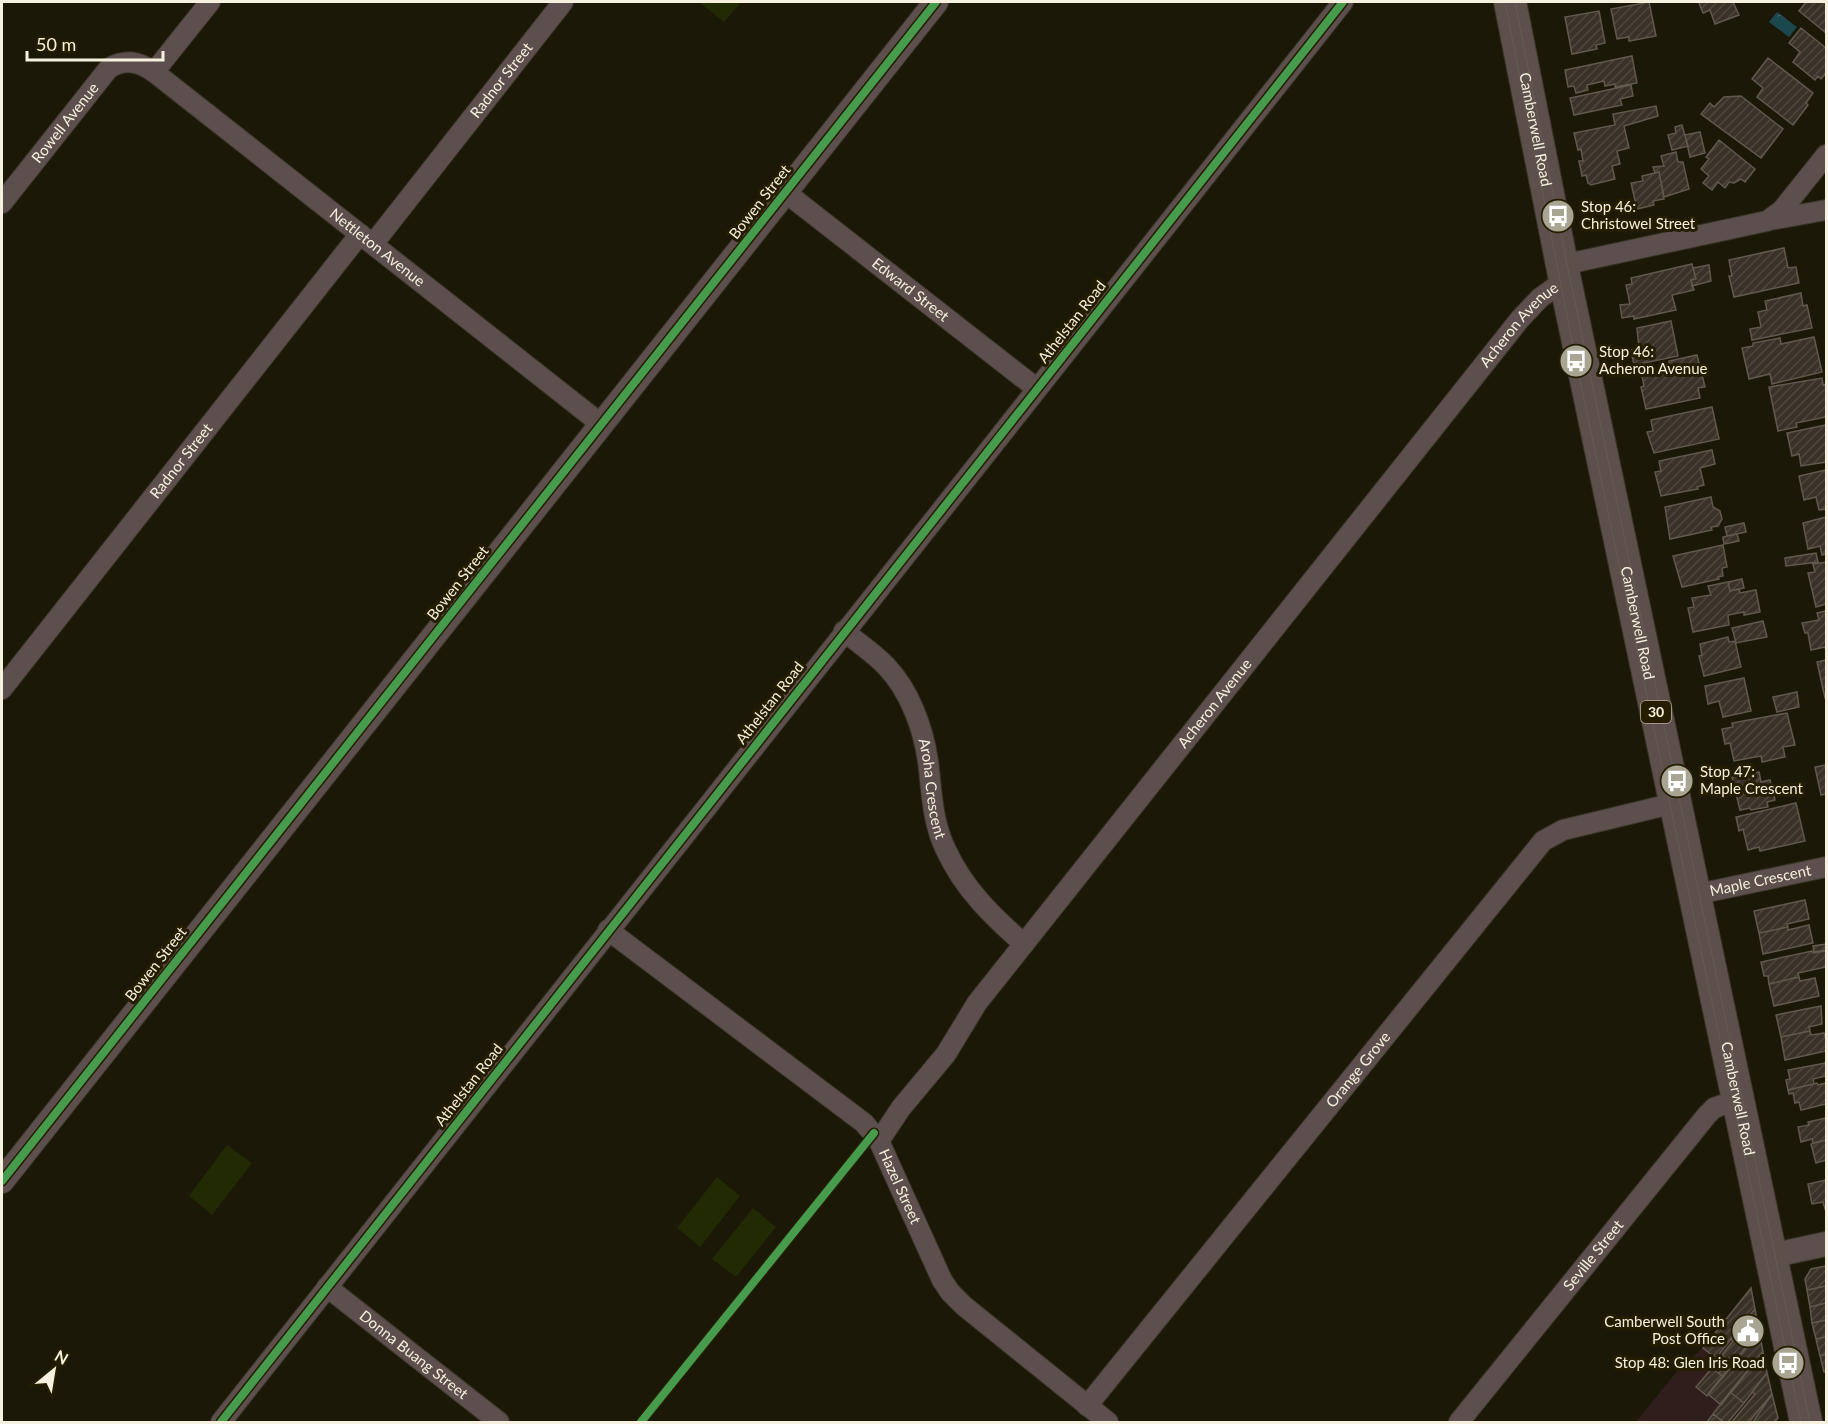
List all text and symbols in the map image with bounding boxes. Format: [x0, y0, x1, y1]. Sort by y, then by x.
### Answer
scale bar [27, 24, 164, 62]
text: 50 m [36, 33, 76, 55]
street label: Radnor Street [466, 38, 536, 121]
street label: Camberwell Road [1516, 71, 1556, 188]
street label: Rowell Avenue [27, 79, 102, 166]
street label: Bowen Street [725, 160, 794, 242]
place label: Stop 46: Christowel Street [1581, 197, 1696, 232]
bus stop icon: Stop 46: Christowel Street [1540, 198, 1576, 234]
street label: Nettleton Avenue [327, 204, 429, 290]
street label: Edward Street [869, 253, 954, 325]
street label: Athelstan Road [1033, 277, 1109, 366]
street label: Acheron Avenue [1475, 278, 1561, 370]
place label: Stop 46: Acheron Avenue [1599, 342, 1708, 377]
bus stop icon: Stop 46: Acheron Avenue [1558, 343, 1594, 379]
street label: Radnor Street [145, 419, 216, 502]
street label: Bowen Street [423, 541, 492, 623]
street label: Camberwell Road [1618, 564, 1659, 681]
street label: Acheron Avenue [1173, 655, 1255, 751]
street label: Athelstan Road [731, 658, 807, 747]
road number: 30 [1641, 701, 1671, 723]
street label: Aroha Crescent [916, 736, 951, 842]
place label: Stop 47: Maple Crescent [1700, 762, 1804, 797]
bus stop icon: Stop 47: Maple Crescent [1659, 763, 1695, 799]
street label: Maple Crescent [1708, 860, 1813, 899]
street label: Bowen Street [121, 922, 190, 1004]
street label: Orange Grove [1322, 1028, 1394, 1111]
street label: Athelstan Road [430, 1040, 506, 1129]
street label: Camberwell Road [1718, 1040, 1759, 1157]
street label: Hazel Street [876, 1146, 926, 1227]
street label: Seville Street [1559, 1215, 1627, 1294]
street label: Donna Buang Street [356, 1306, 472, 1403]
place label: Camberwell South Post Office [1604, 1312, 1725, 1347]
public building icon: Camberwell South Post Office [1730, 1313, 1766, 1349]
north arrow [24, 1340, 84, 1400]
text: N [52, 1345, 72, 1368]
bus stop icon: Stop 48: Glen Iris Road [1770, 1345, 1806, 1381]
place label: Stop 48: Glen Iris Road [1615, 1353, 1765, 1371]

